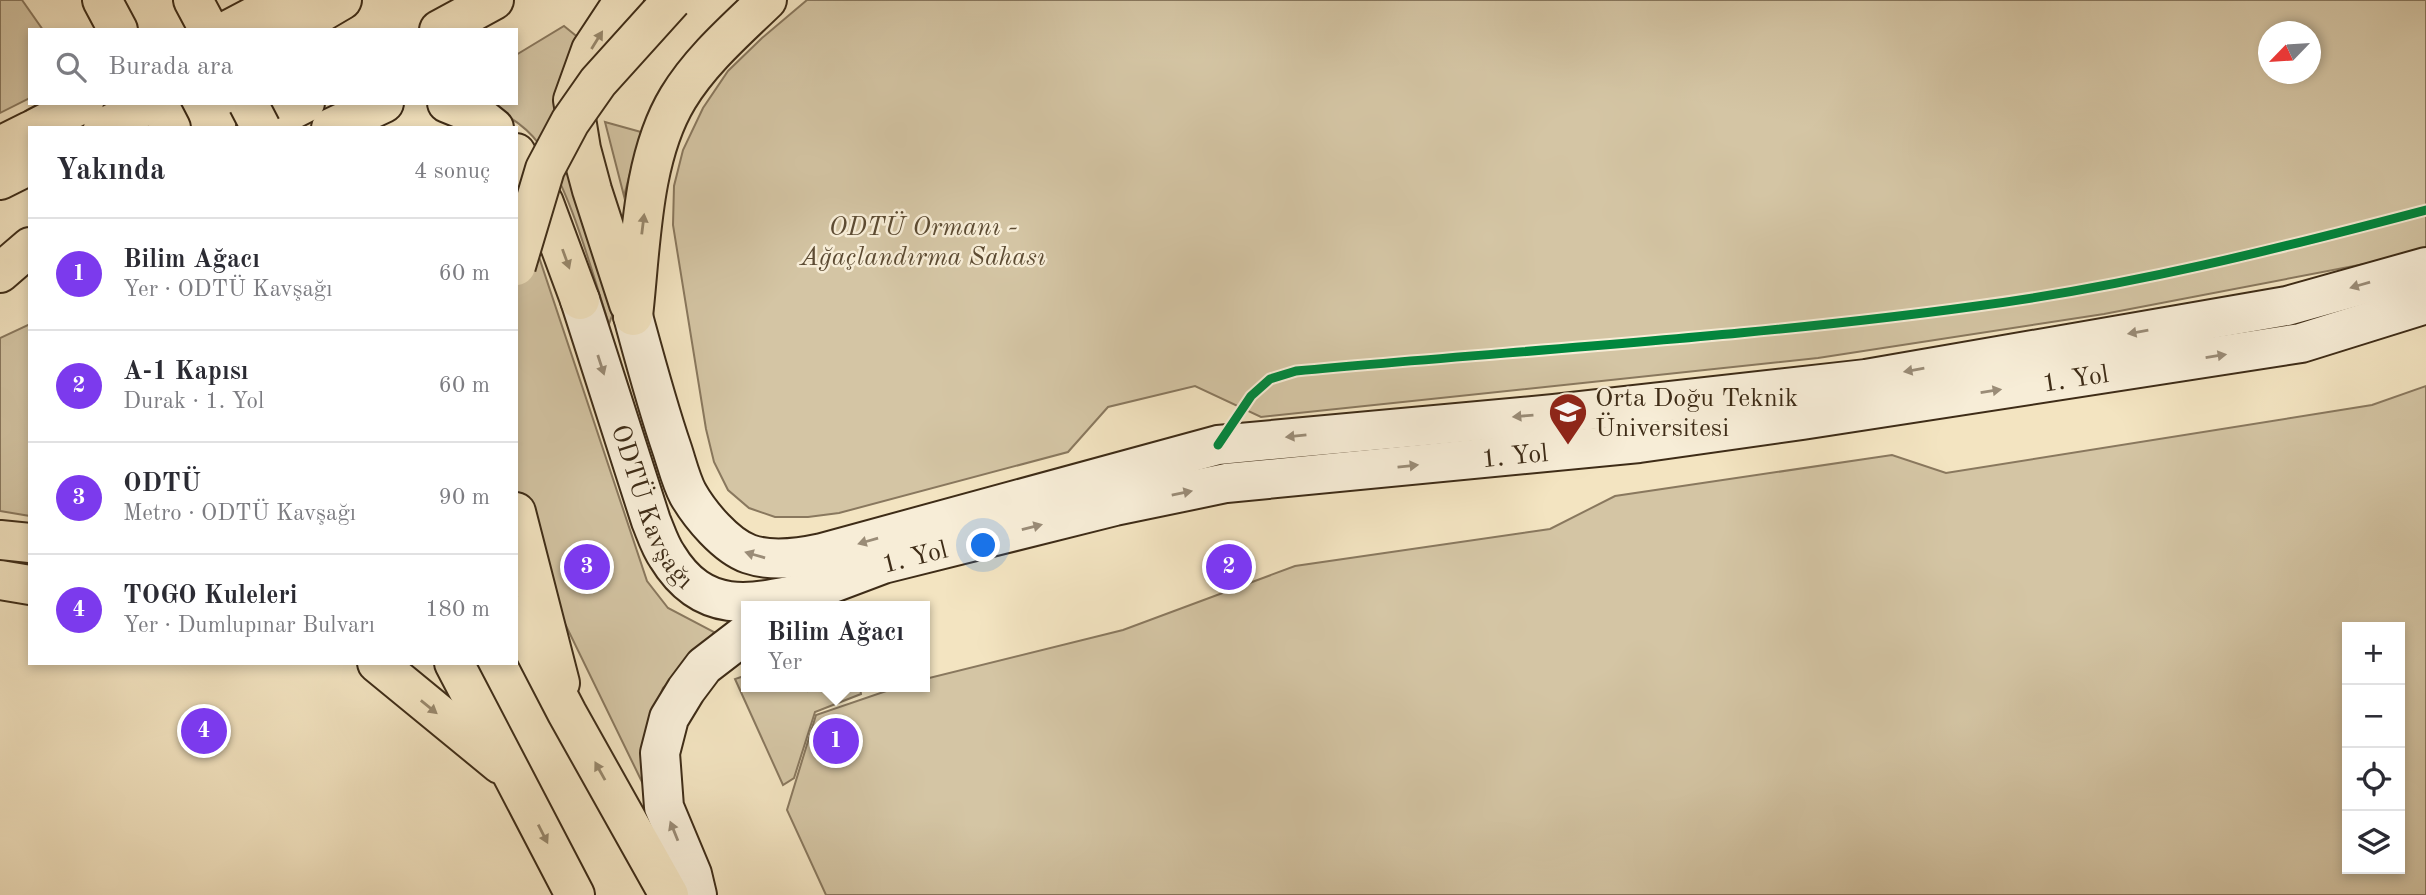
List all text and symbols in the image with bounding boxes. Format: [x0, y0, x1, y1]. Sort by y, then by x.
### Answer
north arrow [2258, 21, 2321, 84]
search box [28, 28, 518, 105]
one-way arrow [591, 31, 604, 50]
icon: search [52, 48, 90, 86]
text: Burada ara [108, 54, 233, 80]
text: Yakında [56, 156, 165, 186]
text: 4 sonuç [414, 160, 490, 183]
park label: ODTÜ Ormanı - Ağaçlandırma Sahası [798, 211, 1046, 271]
one-way arrow [638, 212, 649, 234]
text: Bilim Ağacı [123, 247, 260, 273]
one-way arrow [560, 248, 571, 269]
text: 1 [72, 262, 86, 285]
text: 60 m [439, 262, 490, 285]
text: Yer · ODTÜ Kavşağı [123, 278, 332, 301]
one-way arrow [2350, 281, 2371, 291]
one-way arrow [2127, 327, 2149, 338]
one-way arrow [2205, 350, 2227, 361]
one-way arrow [596, 355, 607, 376]
text: A-1 Kapısı [123, 359, 249, 385]
street label: 1. Yol [2041, 362, 2111, 398]
one-way arrow [1903, 365, 1925, 376]
text: 2 [72, 374, 86, 397]
text: 60 m [439, 374, 490, 397]
one-way arrow [1980, 385, 2002, 396]
place label: Orta Doğu Teknik Üniversitesi [1595, 386, 1798, 442]
text: Durak · 1. Yol [123, 390, 264, 413]
school or university icon: Orta Doğu Teknik Üniversitesi [1547, 391, 1589, 446]
one-way arrow [1512, 411, 1534, 422]
street label: ODTÜ Kavşağı [606, 422, 697, 595]
one-way arrow [1285, 431, 1307, 442]
street label: 1. Yol [1481, 441, 1549, 473]
one-way arrow [1397, 460, 1419, 471]
text: ODTÜ [123, 471, 201, 497]
text: 3 [72, 486, 86, 509]
text: 90 m [439, 486, 490, 509]
one-way arrow [1171, 487, 1193, 498]
text: Metro · ODTÜ Kavşağı [123, 502, 356, 525]
one-way arrow [1021, 521, 1043, 532]
your location [966, 528, 1000, 562]
one-way arrow [857, 536, 878, 546]
street label: 1. Yol [880, 537, 951, 579]
pin: 3 [564, 541, 610, 593]
pin: 2 [1206, 541, 1252, 593]
one-way arrow [745, 549, 766, 559]
text: TOGO Kuleleri [123, 583, 298, 609]
text: 4 [72, 598, 86, 621]
text: 180 m [425, 598, 490, 621]
popup [741, 601, 930, 692]
text: Yer · Dumlupınar Bulvarı [123, 614, 375, 637]
text: Bilim Ağacı [767, 620, 904, 646]
map controls [2342, 622, 2405, 874]
button: + [2342, 622, 2405, 685]
text: Yer [767, 651, 802, 674]
button: − [2342, 685, 2405, 748]
one-way arrow [420, 699, 438, 714]
pin: 4 [181, 705, 227, 757]
pin: 1 [813, 715, 859, 767]
button: locate [2342, 748, 2405, 811]
one-way arrow [594, 762, 606, 781]
button: layers [2342, 811, 2405, 874]
one-way arrow [668, 821, 680, 841]
one-way arrow [537, 824, 549, 844]

